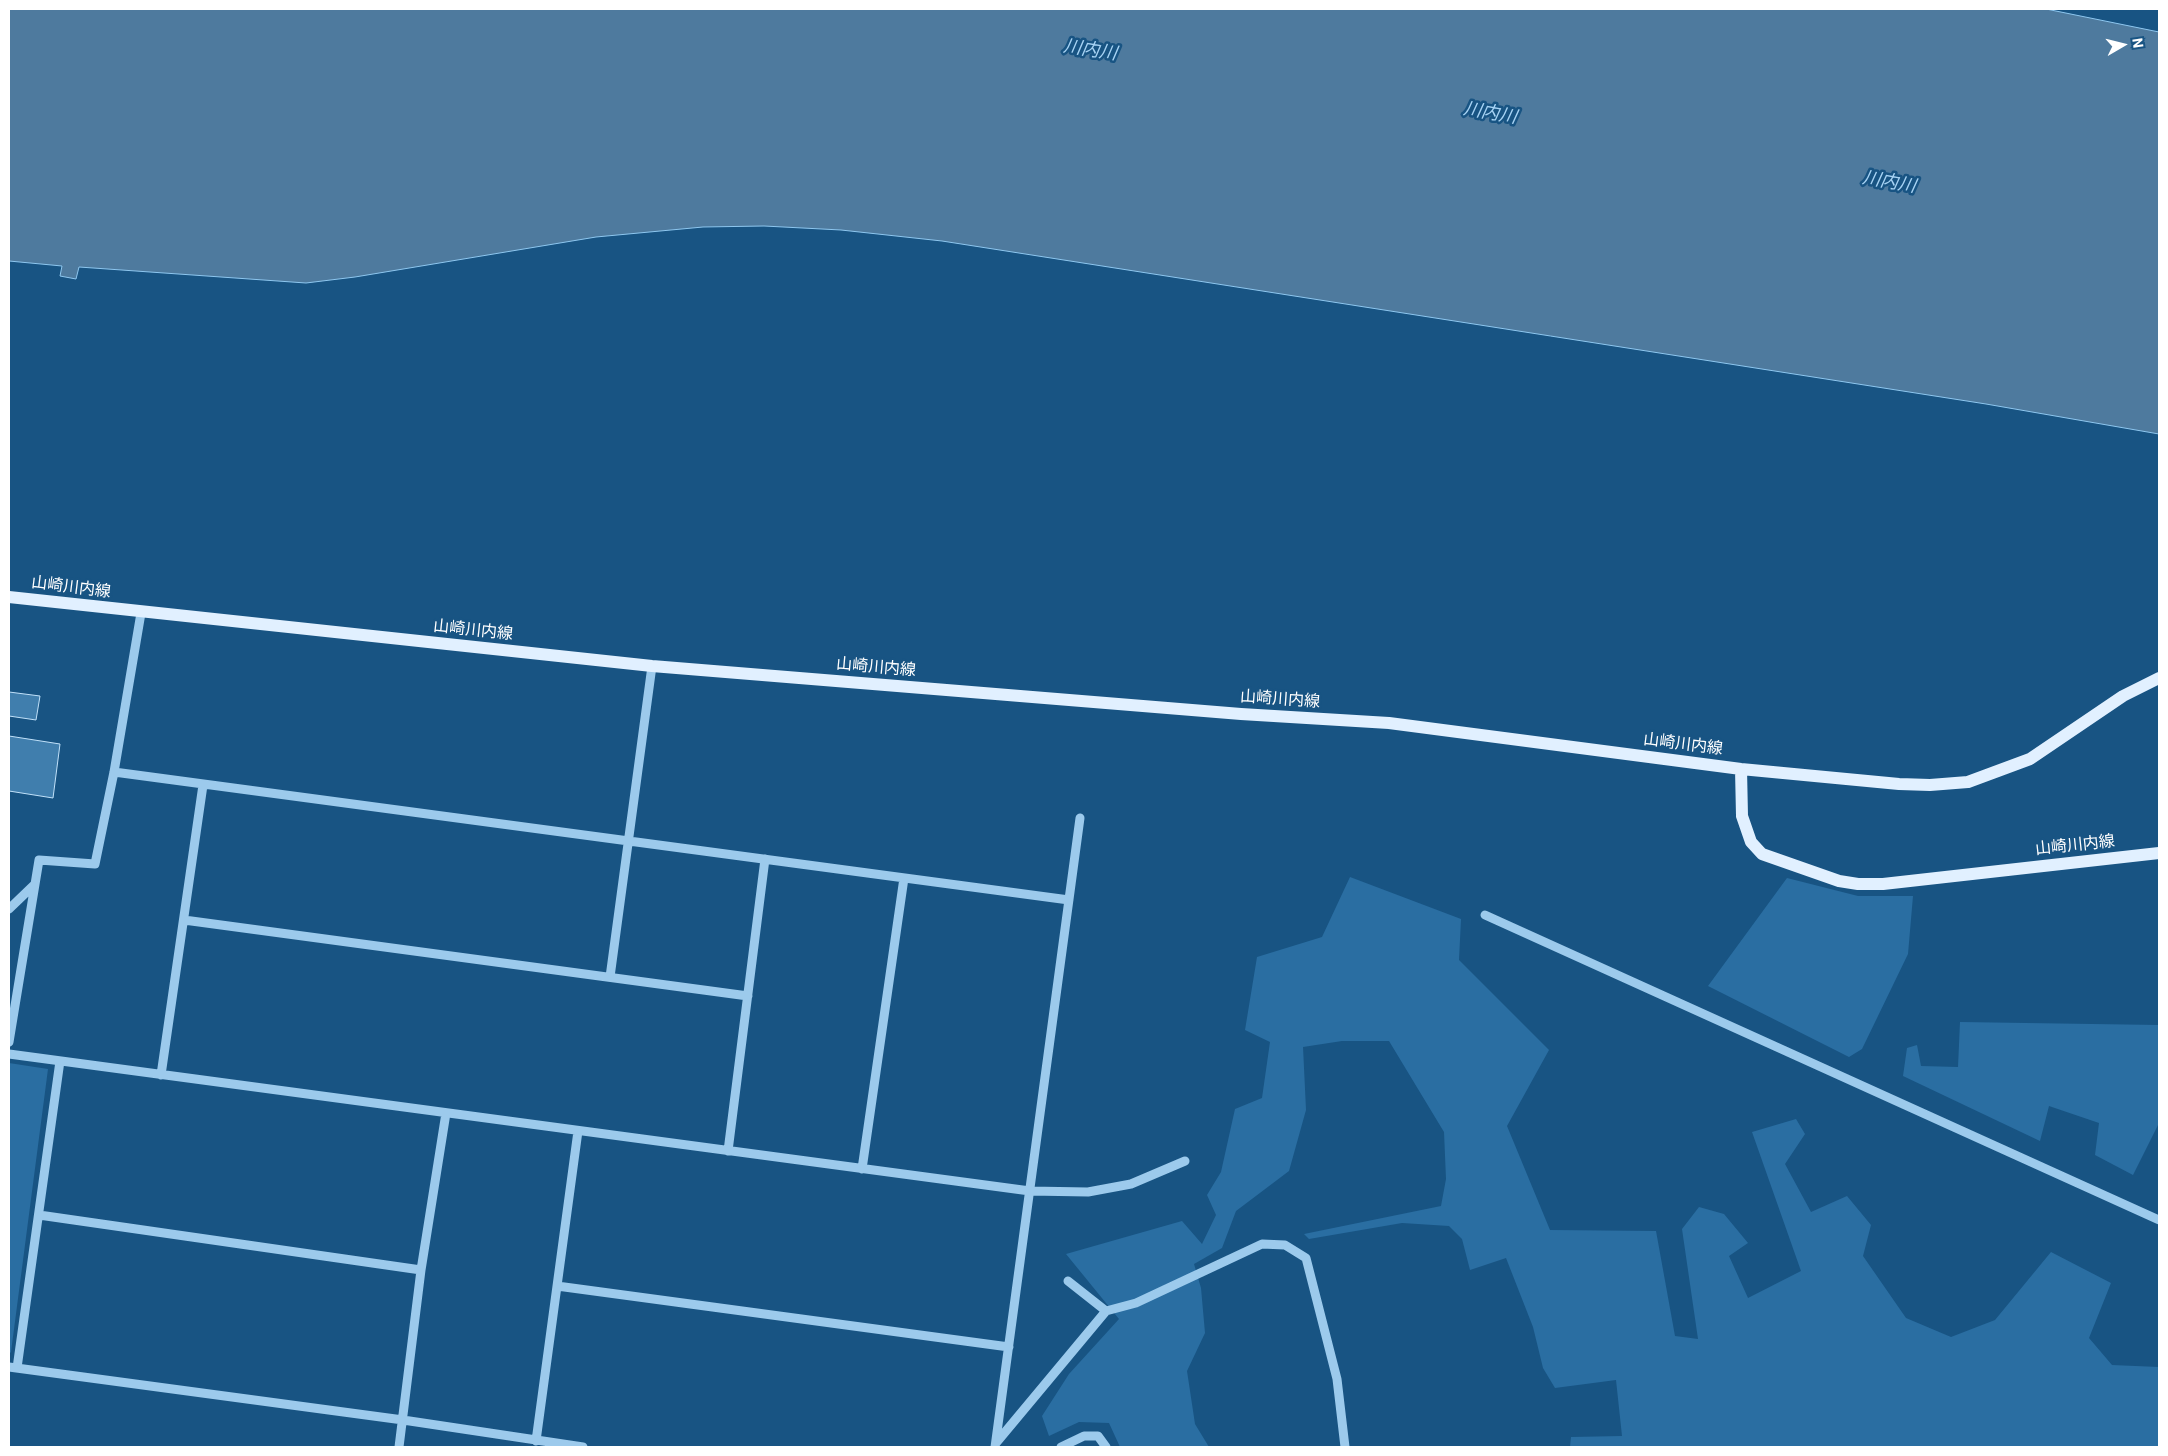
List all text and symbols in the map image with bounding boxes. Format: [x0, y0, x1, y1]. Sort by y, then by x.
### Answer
north arrow [2098, 20, 2148, 70]
water label: 川内川 [1062, 36, 1118, 66]
text: N [2129, 37, 2146, 49]
water label: 川内川 [1462, 99, 1518, 129]
water label: 川内川 [1861, 168, 1917, 198]
street label: 山崎川内線 [30, 574, 112, 602]
street label: 山崎川内線 [432, 617, 514, 645]
street label: 山崎川内線 [835, 655, 917, 681]
street label: 山崎川内線 [1239, 688, 1321, 712]
street label: 山崎川内線 [1642, 731, 1724, 759]
street label: 山崎川内線 [2034, 832, 2116, 860]

